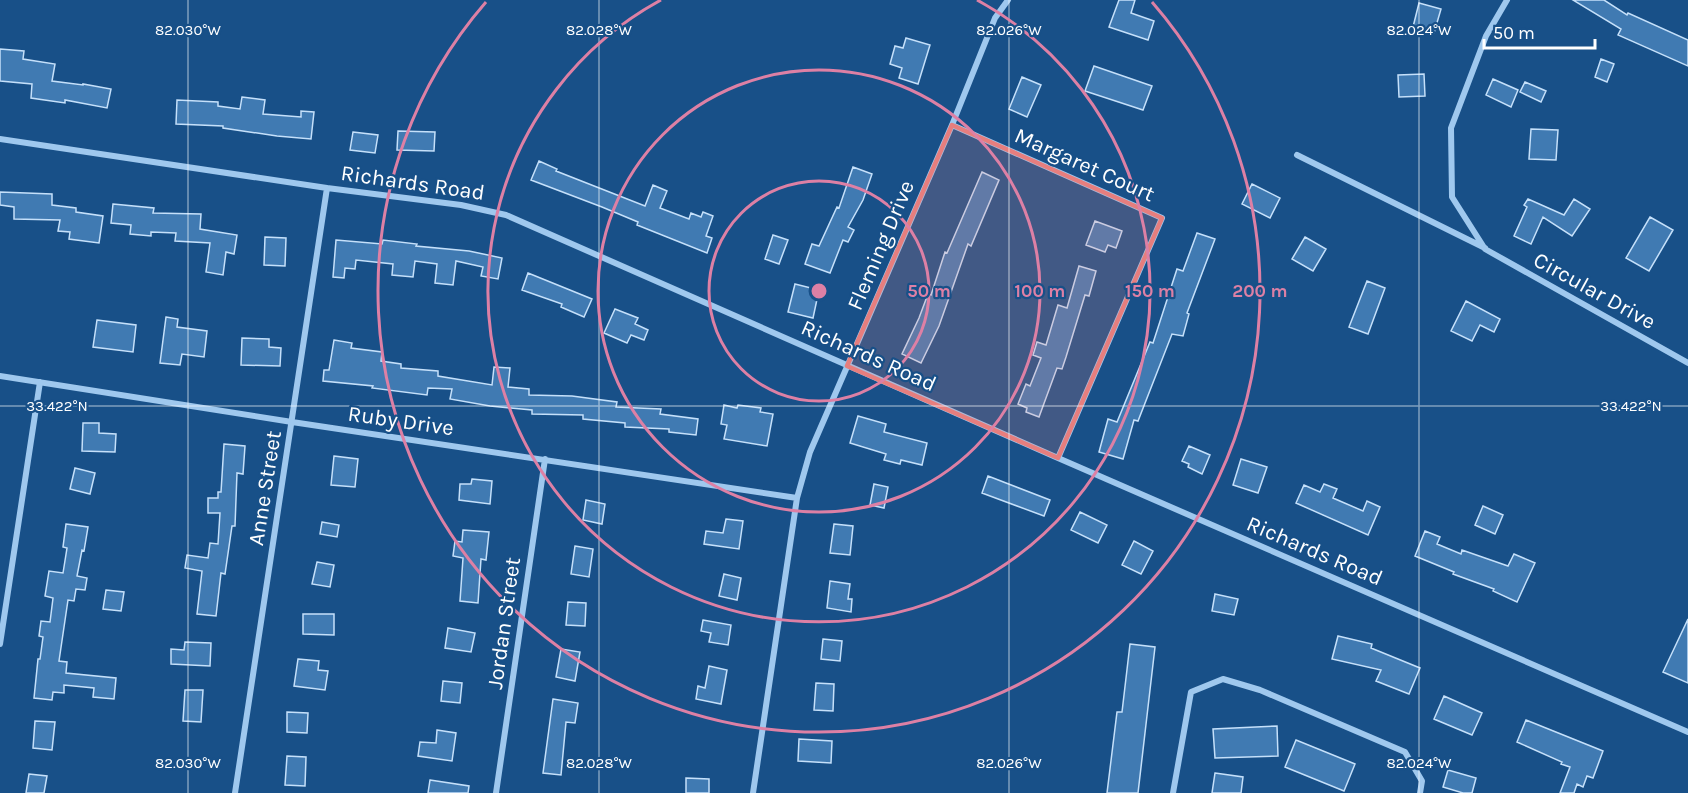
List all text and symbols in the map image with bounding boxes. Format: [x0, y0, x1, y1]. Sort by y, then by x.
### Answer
scale bar [1484, 12, 1595, 50]
text: 82.030°W [155, 21, 221, 39]
text: 82.028°W [566, 21, 633, 39]
text: 82.026°W [976, 21, 1042, 39]
text: 82.024°W [1386, 21, 1452, 39]
text: 50 m [1493, 22, 1535, 44]
street label: Margaret Court [1010, 122, 1159, 207]
street label: Richards Road [339, 160, 487, 206]
street label: Fleming Drive [842, 177, 920, 314]
street label: Circular Drive [1529, 247, 1660, 335]
text: 50 m [907, 280, 951, 302]
text: 100 m [1015, 280, 1065, 302]
text: 150 m [1125, 280, 1175, 302]
text: 200 m [1232, 280, 1288, 302]
centre of rings [809, 281, 829, 301]
street label: Richards Road [797, 315, 940, 397]
text: 33.422°N [26, 397, 88, 415]
text: 33.422°N [1600, 397, 1662, 415]
street label: Ruby Drive [346, 401, 455, 441]
street label: Anne Street [243, 429, 287, 548]
street label: Richards Road [1243, 511, 1387, 591]
street label: Jordan Street [482, 556, 526, 691]
text: 82.030°W [155, 754, 221, 772]
text: 82.028°W [566, 754, 633, 772]
text: 82.026°W [976, 754, 1042, 772]
text: 82.024°W [1386, 754, 1452, 772]

